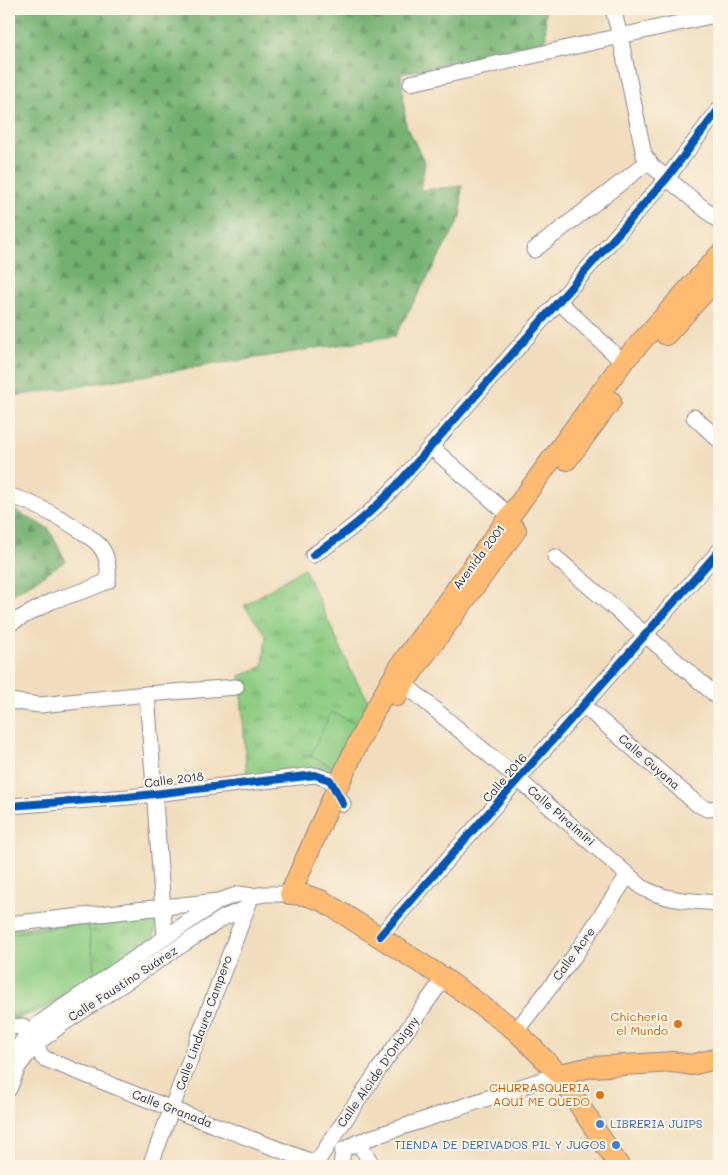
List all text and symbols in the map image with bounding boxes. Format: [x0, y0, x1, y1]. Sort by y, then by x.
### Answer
street label: Avenida 2001 [449, 521, 508, 592]
street label: Calle Guyana [615, 730, 684, 792]
street label: Calle 2016 [479, 749, 530, 805]
street label: Calle 2018 [143, 767, 205, 791]
street label: Calle Piraimiri [525, 782, 599, 849]
street label: Calle Acre [548, 924, 598, 983]
street label: Calle Faustino Suárez [65, 942, 181, 1025]
street label: Calle Lindaura Campero [171, 953, 235, 1092]
place label: Chicheria el Mundo [611, 1008, 668, 1038]
street label: Calle Alcide D'Orbigny [333, 1013, 422, 1130]
marker: Chicheria el Mundo [672, 1018, 684, 1030]
place label: CHURRASQUERIA AQUÍ ME QUEDO [489, 1079, 590, 1109]
street label: Calle Granada [130, 1085, 215, 1131]
marker: CHURRASQUERIA AQUÍ ME QUEDO [594, 1089, 606, 1101]
place label: LIBRERIA JUIPS [610, 1115, 703, 1131]
marker: LIBRERIA JUIPS [594, 1118, 606, 1130]
place label: TIENDA DE DERIVADOS PIL Y JUGOS [394, 1136, 606, 1152]
marker: TIENDA DE DERIVADOS PIL Y JUGOS [610, 1139, 622, 1151]

